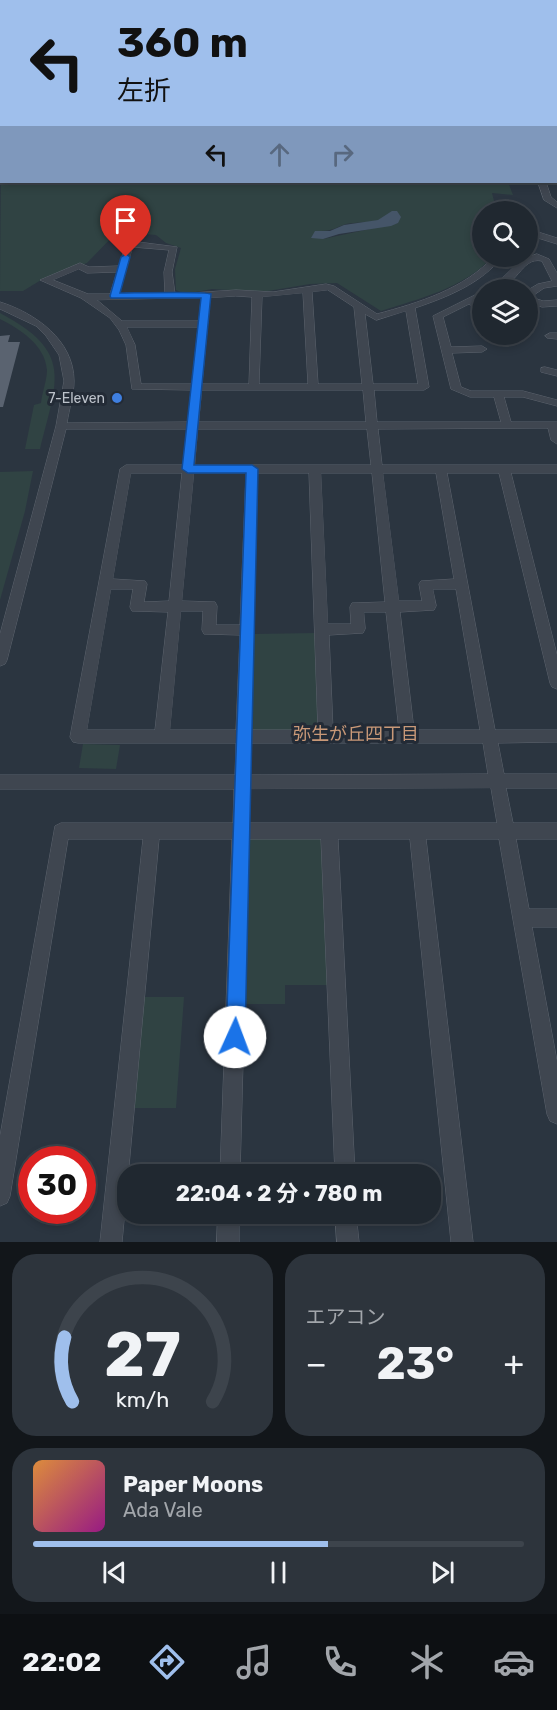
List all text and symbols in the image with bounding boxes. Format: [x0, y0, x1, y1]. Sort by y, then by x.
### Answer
text: 360 m [117, 18, 248, 68]
icon: left [18, 24, 96, 102]
text: 左折 [117, 75, 171, 107]
icon: left [200, 138, 233, 171]
icon: ahead [263, 138, 296, 171]
icon: right [326, 138, 359, 171]
pin [100, 195, 151, 257]
map controls [472, 201, 538, 345]
button: search [472, 201, 538, 267]
icon: arrive [109, 204, 142, 237]
button: layers [472, 279, 538, 345]
place label: 7-Eleven [48, 390, 105, 407]
marker: 7-Eleven [110, 391, 124, 405]
district label: 弥生が丘四丁目 [293, 723, 419, 745]
position arrow [203, 1005, 267, 1069]
speed limit sign: 30 [18, 1146, 96, 1224]
text: 22:04 · 2 分 · 780 m [176, 1180, 382, 1207]
text: エアコン [306, 1305, 386, 1329]
text: 27 [104, 1318, 180, 1392]
text: 23° [376, 1337, 454, 1390]
text: − [306, 1344, 327, 1383]
text: + [503, 1344, 524, 1383]
text: km/h [115, 1387, 169, 1412]
text: Paper Moons [123, 1471, 263, 1498]
text: Ada Vale [123, 1498, 203, 1522]
icon: previous [98, 1556, 131, 1589]
icon: pause [262, 1556, 295, 1589]
icon: next [426, 1556, 459, 1589]
icon: directions [146, 1641, 188, 1683]
icon: music [233, 1641, 275, 1683]
icon: phone [319, 1641, 361, 1683]
icon: climate [406, 1641, 448, 1683]
icon: car [493, 1641, 535, 1683]
text: 22:02 [22, 1646, 101, 1678]

